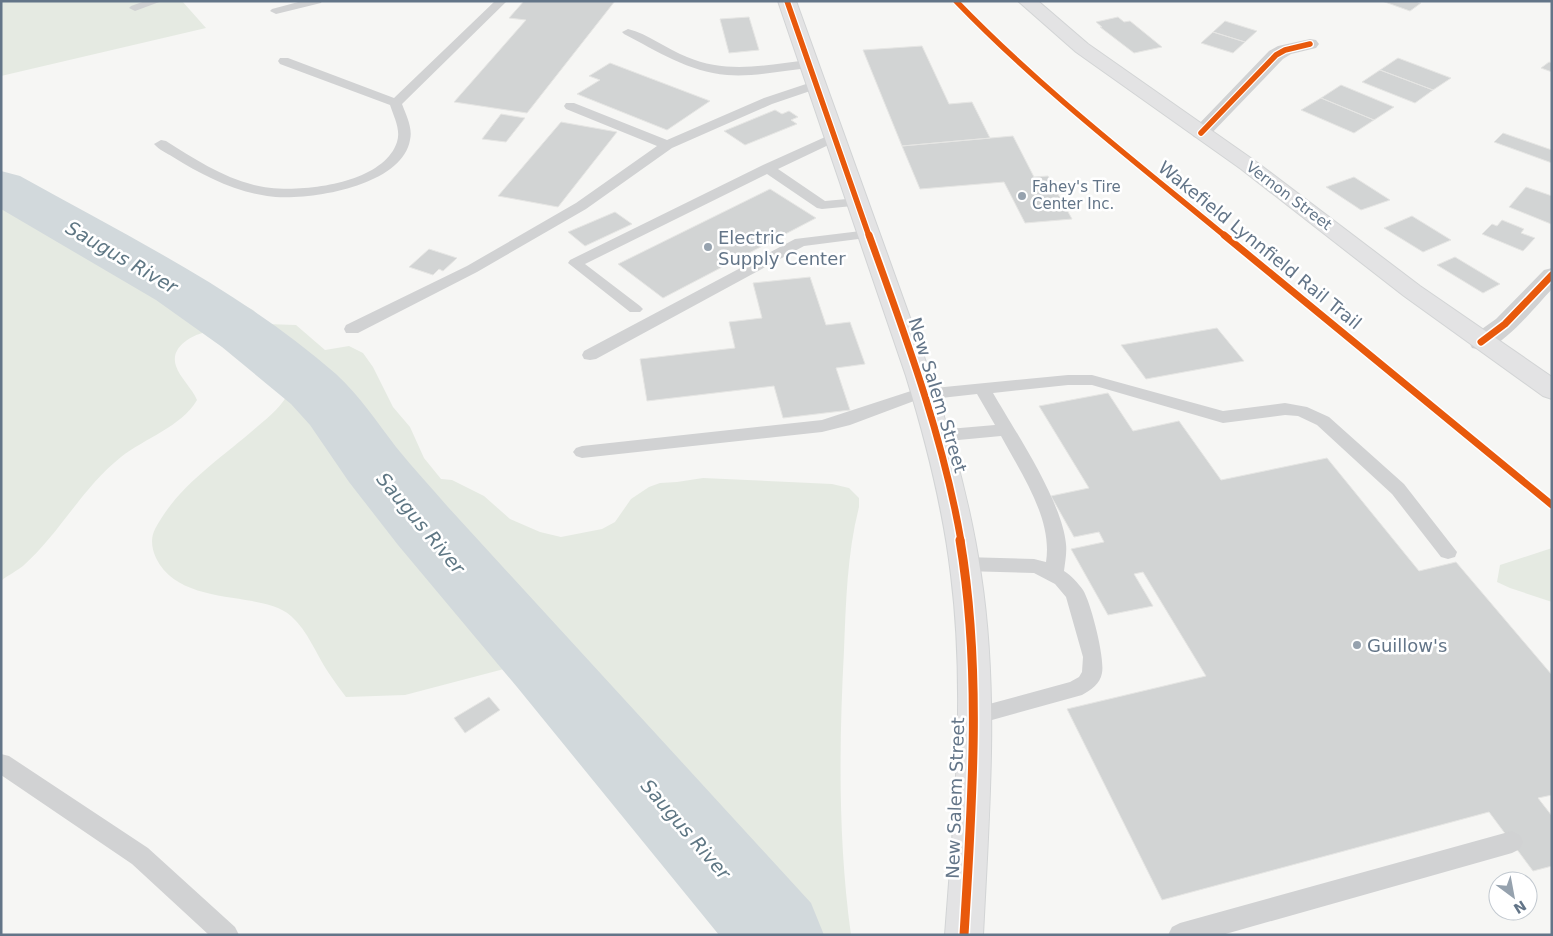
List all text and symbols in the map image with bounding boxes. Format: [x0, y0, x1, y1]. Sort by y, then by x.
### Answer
street label: Wakefield Lynnfield Rail Trail [1154, 157, 1366, 333]
street label: Vernon Street [1243, 158, 1336, 234]
place label: Fahey's Tire Center Inc. [1032, 178, 1121, 213]
marker: Fahey's Tire Center Inc. [1016, 190, 1028, 202]
water label: Saugus River [62, 216, 183, 298]
place label: Electric Supply Center [718, 227, 846, 269]
marker: Electric Supply Center [702, 241, 714, 253]
street label: New Salem Street [904, 315, 972, 475]
water label: Saugus River [372, 468, 470, 579]
place label: Guillow's [1367, 635, 1447, 656]
marker: Guillow's [1351, 639, 1363, 651]
street label: New Salem Street [942, 717, 968, 879]
water label: Saugus River [637, 775, 736, 884]
north arrow [1488, 871, 1538, 921]
text: N [1511, 897, 1529, 917]

